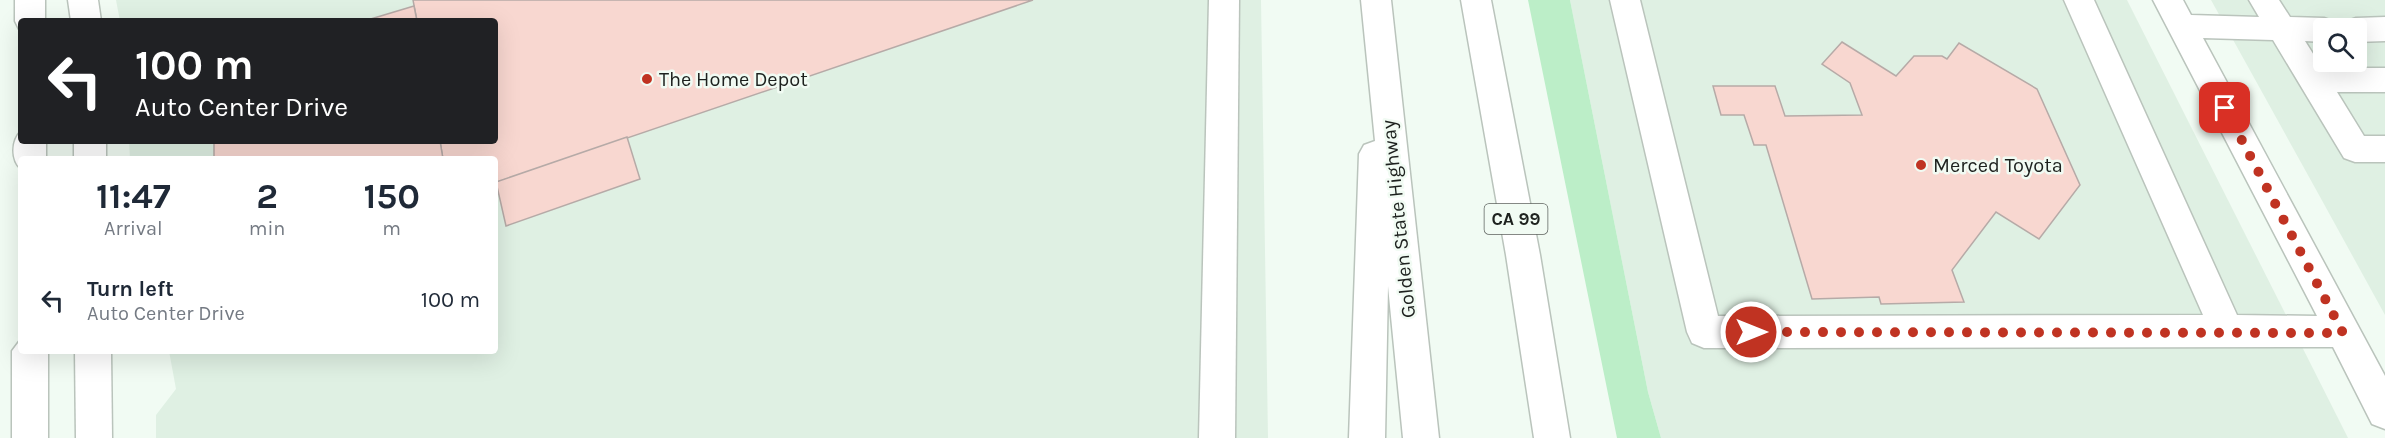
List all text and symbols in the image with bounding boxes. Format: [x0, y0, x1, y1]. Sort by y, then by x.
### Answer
map controls [2313, 18, 2367, 72]
button: search [2313, 18, 2367, 72]
text: 100 m [135, 40, 254, 90]
icon: left [36, 42, 114, 120]
place label: The Home Depot [659, 68, 808, 91]
marker: The Home Depot [640, 72, 654, 86]
pin [2199, 82, 2250, 133]
text: Auto Center Drive [135, 91, 348, 123]
icon: arrive [2208, 91, 2241, 124]
street label: Golden State Highway [1377, 119, 1420, 319]
place label: Merced Toyota [1933, 154, 2063, 177]
marker: Merced Toyota [1914, 158, 1928, 172]
text: 11:47 [96, 175, 171, 217]
text: 2 [256, 175, 278, 217]
text: 150 [363, 175, 420, 217]
road number: CA 99 [1484, 204, 1547, 234]
text: Arrival [104, 217, 163, 240]
text: min [249, 217, 285, 240]
text: m [382, 217, 401, 240]
text: Turn left [87, 276, 174, 302]
icon: left [36, 284, 69, 317]
text: 100 m [421, 287, 480, 313]
position arrow [1719, 300, 1783, 364]
text: Auto Center Drive [87, 302, 245, 325]

